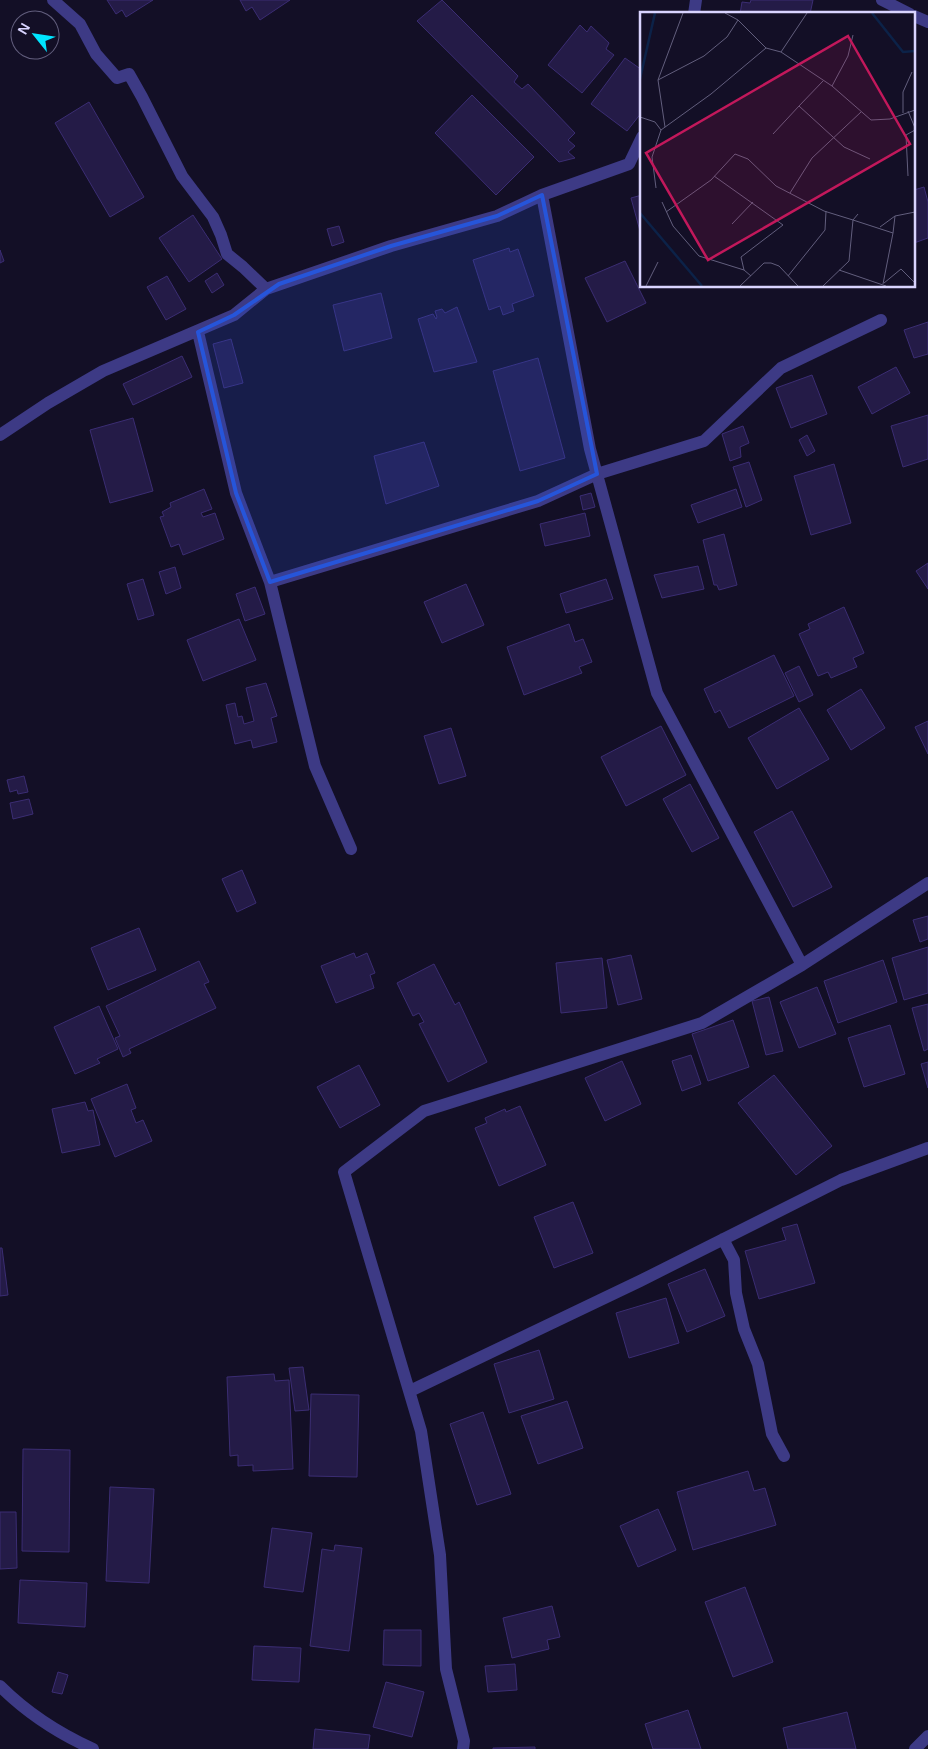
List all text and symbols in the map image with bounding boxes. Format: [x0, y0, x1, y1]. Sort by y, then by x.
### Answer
north arrow [10, 10, 60, 60]
inset map [640, 12, 916, 288]
text: N [14, 20, 33, 37]

